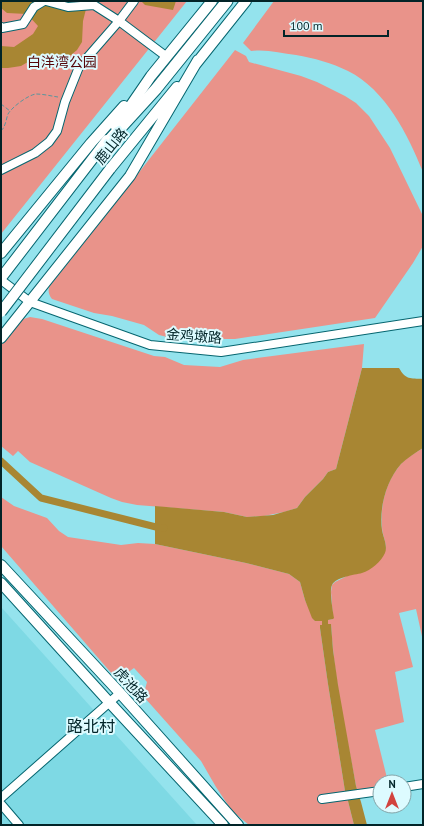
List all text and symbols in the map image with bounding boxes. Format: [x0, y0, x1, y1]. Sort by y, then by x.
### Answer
scale bar [284, 12, 388, 38]
text: 100 m [290, 18, 323, 33]
park label: 白洋湾公园 [27, 53, 97, 71]
street label: 鹿山路 [91, 124, 131, 168]
street label: 金鸡墩路 [165, 325, 223, 347]
street label: 虎池路 [110, 663, 152, 707]
district label: 路北村 [67, 716, 115, 736]
north arrow [372, 774, 412, 814]
text: N [388, 777, 396, 791]

